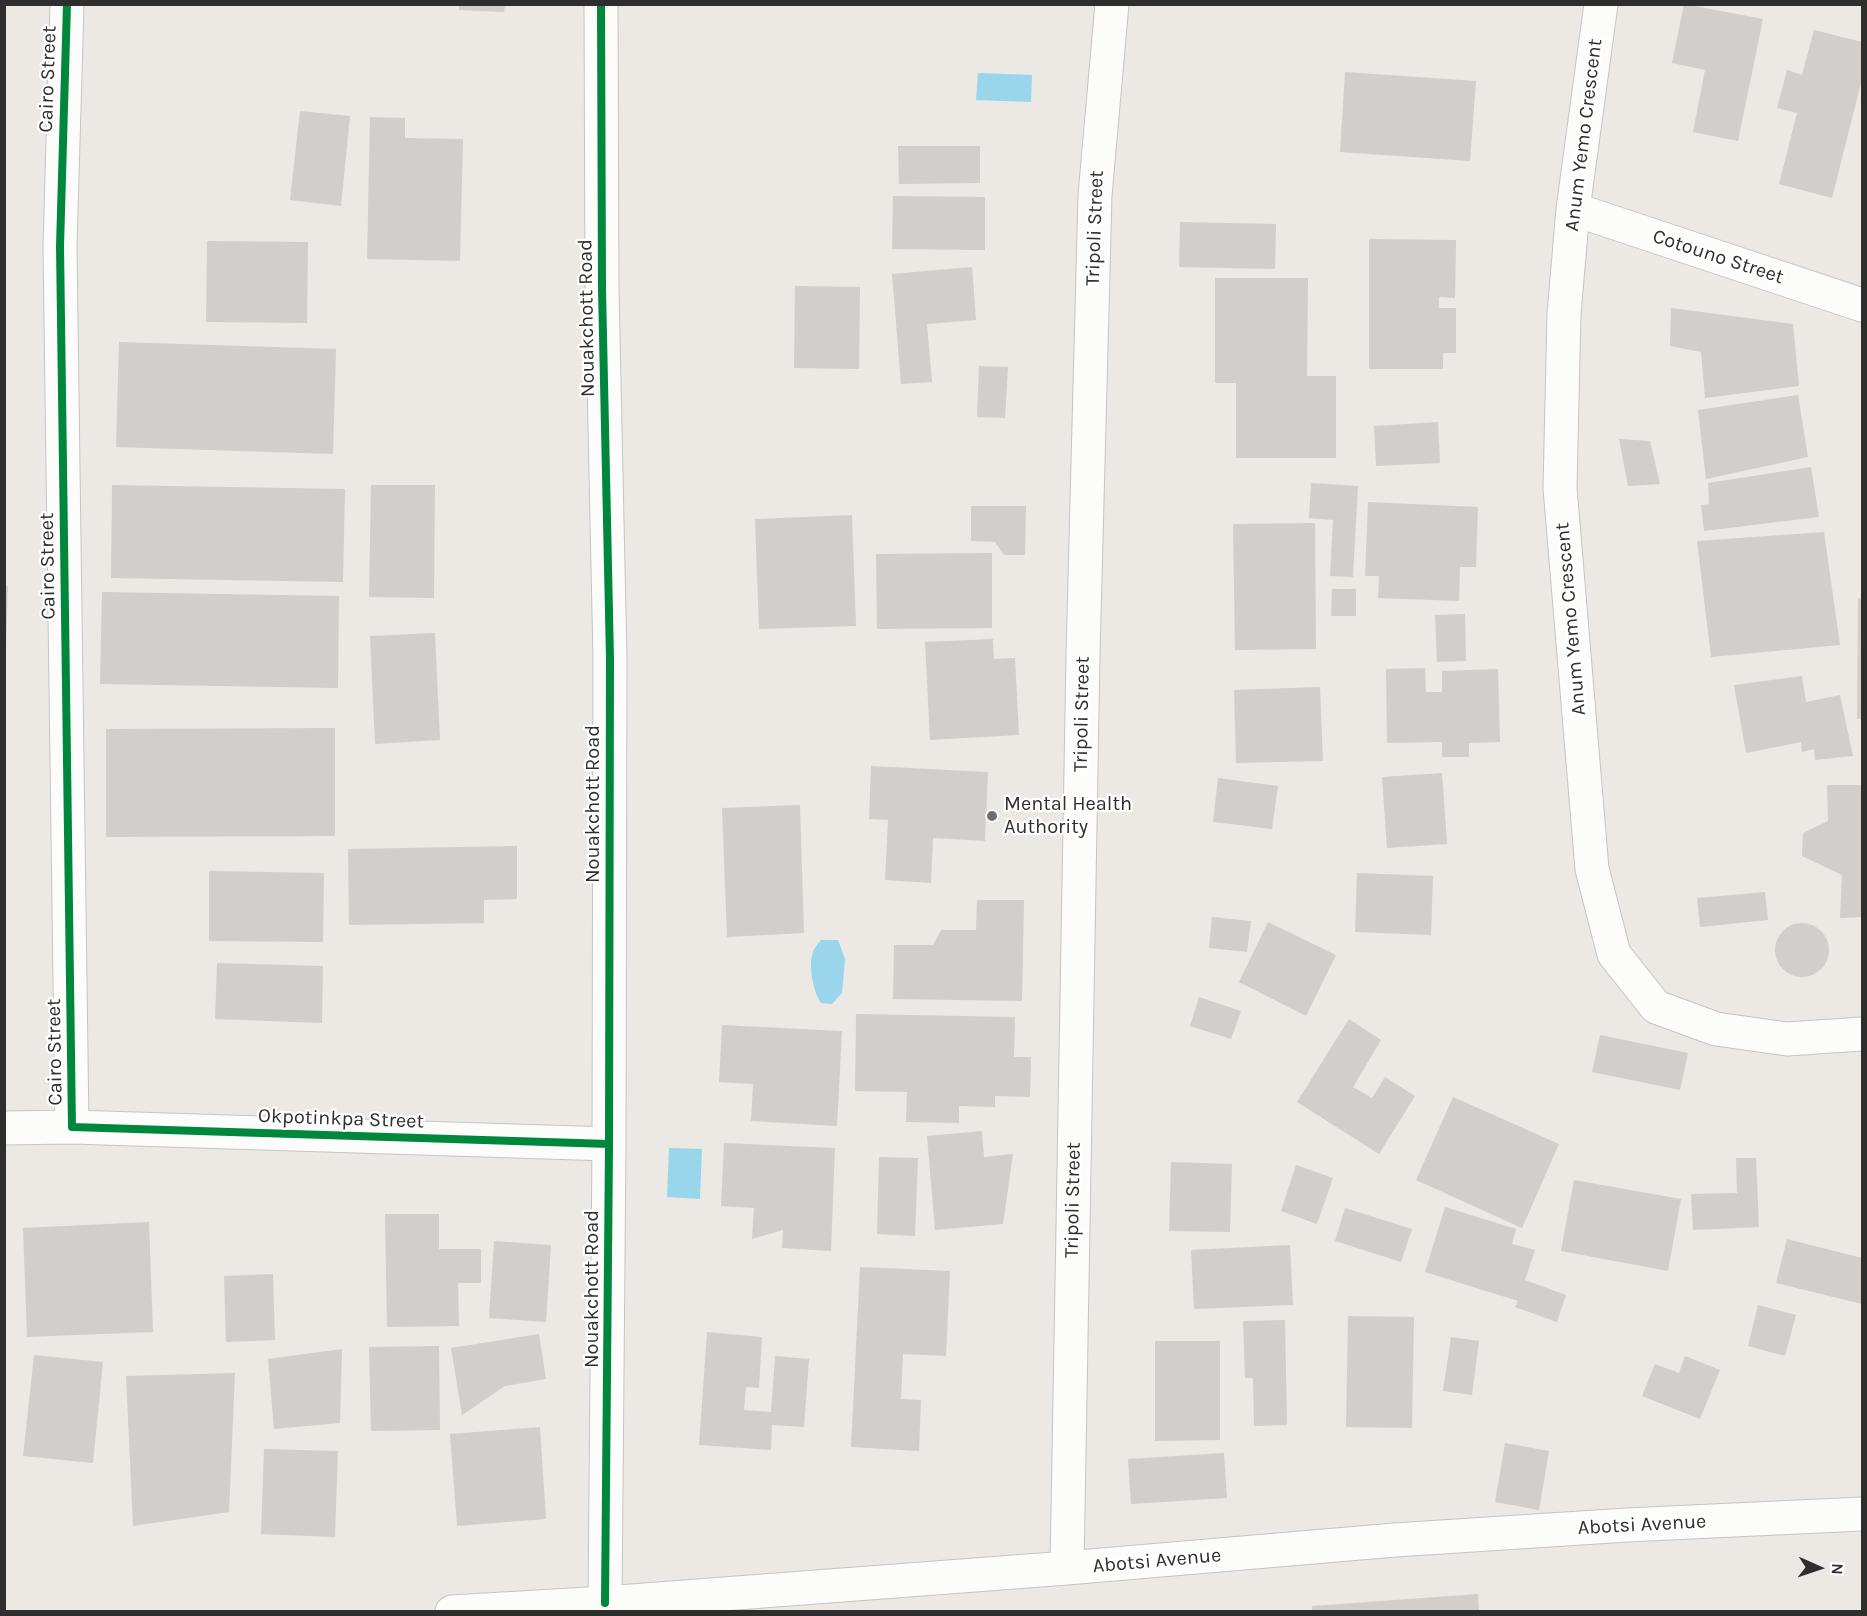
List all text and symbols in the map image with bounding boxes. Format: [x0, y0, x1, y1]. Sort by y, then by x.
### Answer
street label: Cairo Street [34, 25, 62, 133]
street label: Anum Yemo Crescent [1560, 37, 1608, 233]
street label: Tripoli Street [1081, 170, 1109, 286]
street label: Cotouno Street [1649, 225, 1787, 289]
street label: Nouakchott Road [574, 239, 600, 397]
street label: Cairo Street [35, 512, 61, 620]
street label: Anum Yemo Crescent [1551, 521, 1591, 717]
street label: Tripoli Street [1069, 656, 1095, 772]
street label: Nouakchott Road [581, 725, 605, 883]
place label: Mental Health Authority [1004, 792, 1132, 839]
marker: Mental Health Authority [985, 809, 999, 823]
street label: Cairo Street [42, 998, 68, 1106]
street label: Okpotinkpa Street [258, 1104, 424, 1134]
street label: Tripoli Street [1060, 1142, 1086, 1258]
street label: Nouakchott Road [580, 1210, 604, 1368]
street label: Abotsi Avenue [1577, 1510, 1707, 1540]
north arrow [1789, 1538, 1849, 1598]
street label: Abotsi Avenue [1092, 1543, 1222, 1579]
text: N [1828, 1563, 1847, 1575]

